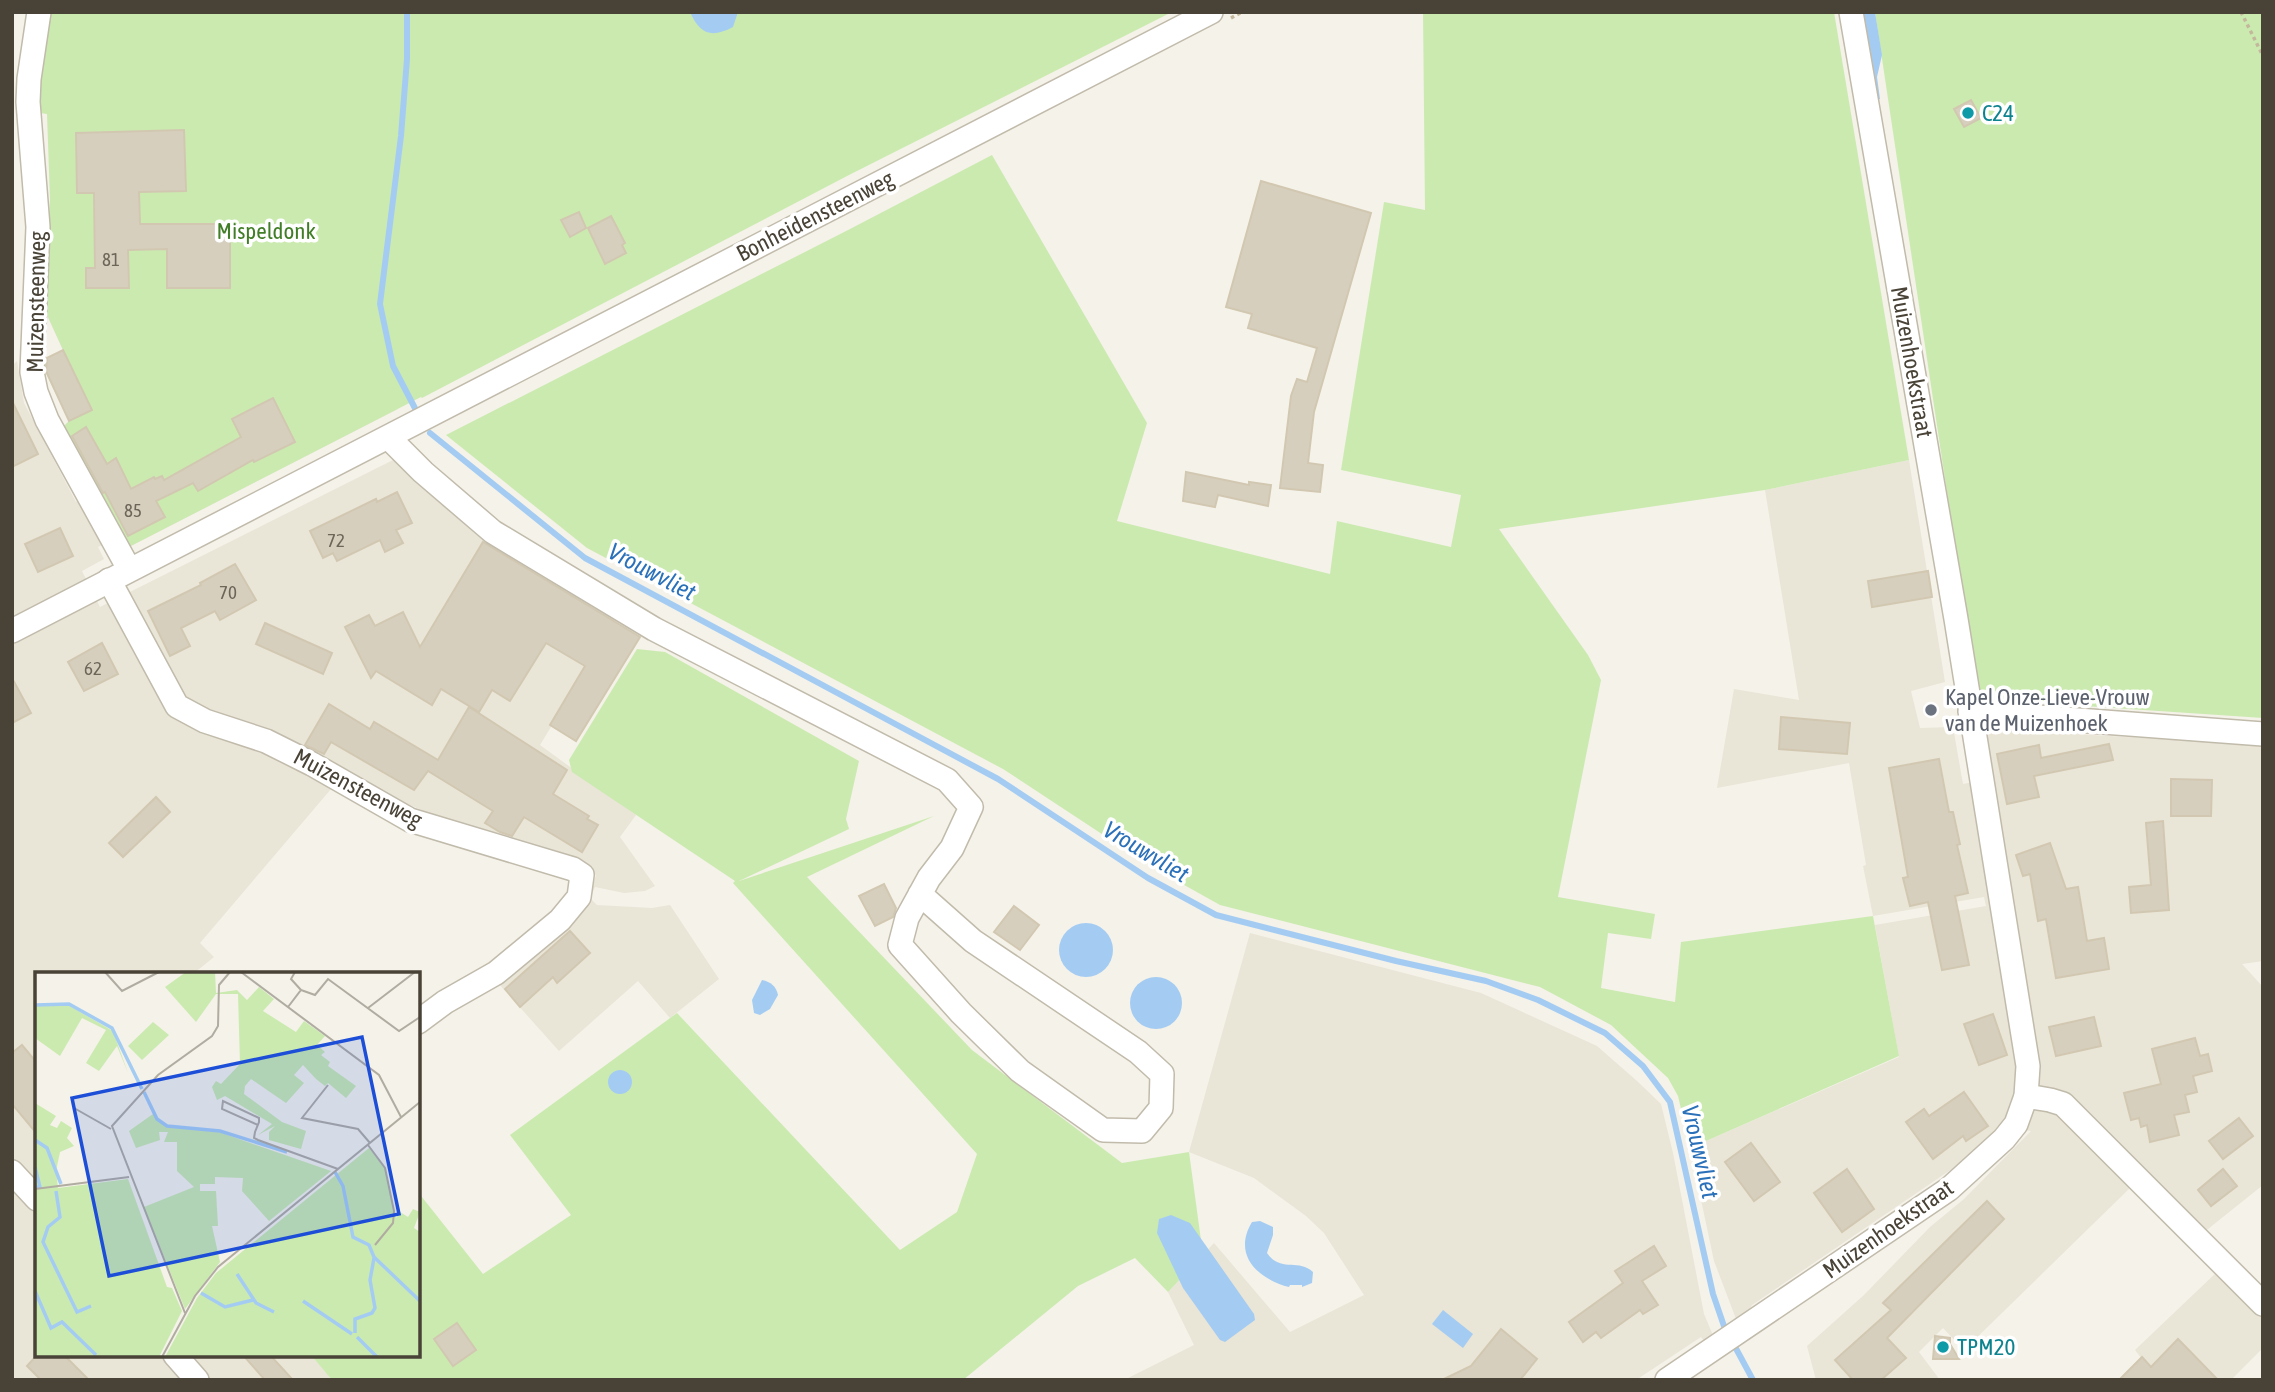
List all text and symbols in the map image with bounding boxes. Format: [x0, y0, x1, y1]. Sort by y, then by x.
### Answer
place label: C24 [1982, 100, 2014, 126]
marker: C24 [1960, 105, 1976, 121]
street label: Bonheidensteenweg [732, 165, 898, 267]
park label: Mispeldonk [216, 218, 316, 244]
street label: Muizensteenweg [22, 231, 50, 373]
house number: 81 [102, 248, 120, 270]
street label: Muizenhoekstraat [1886, 284, 1938, 440]
house number: 85 [124, 499, 142, 521]
house number: 72 [327, 529, 345, 551]
water label: Vrouwvliet [604, 537, 701, 606]
house number: 70 [219, 581, 237, 603]
house number: 62 [84, 657, 102, 679]
place label: Kapel Onze-Lieve-Vrouw van de Muizenhoek [1945, 684, 2150, 736]
marker: Kapel Onze-Lieve-Vrouw van de Muizenhoek [1923, 702, 1939, 718]
street label: Muizensteenweg [289, 743, 427, 833]
water label: Vrouwvliet [1099, 816, 1194, 888]
inset map [35, 972, 420, 1357]
water label: Vrouwvliet [1677, 1103, 1724, 1201]
street label: Muizenhoekstraat [1818, 1174, 1958, 1284]
place label: TPM20 [1957, 1334, 2015, 1360]
marker: TPM20 [1935, 1339, 1951, 1355]

